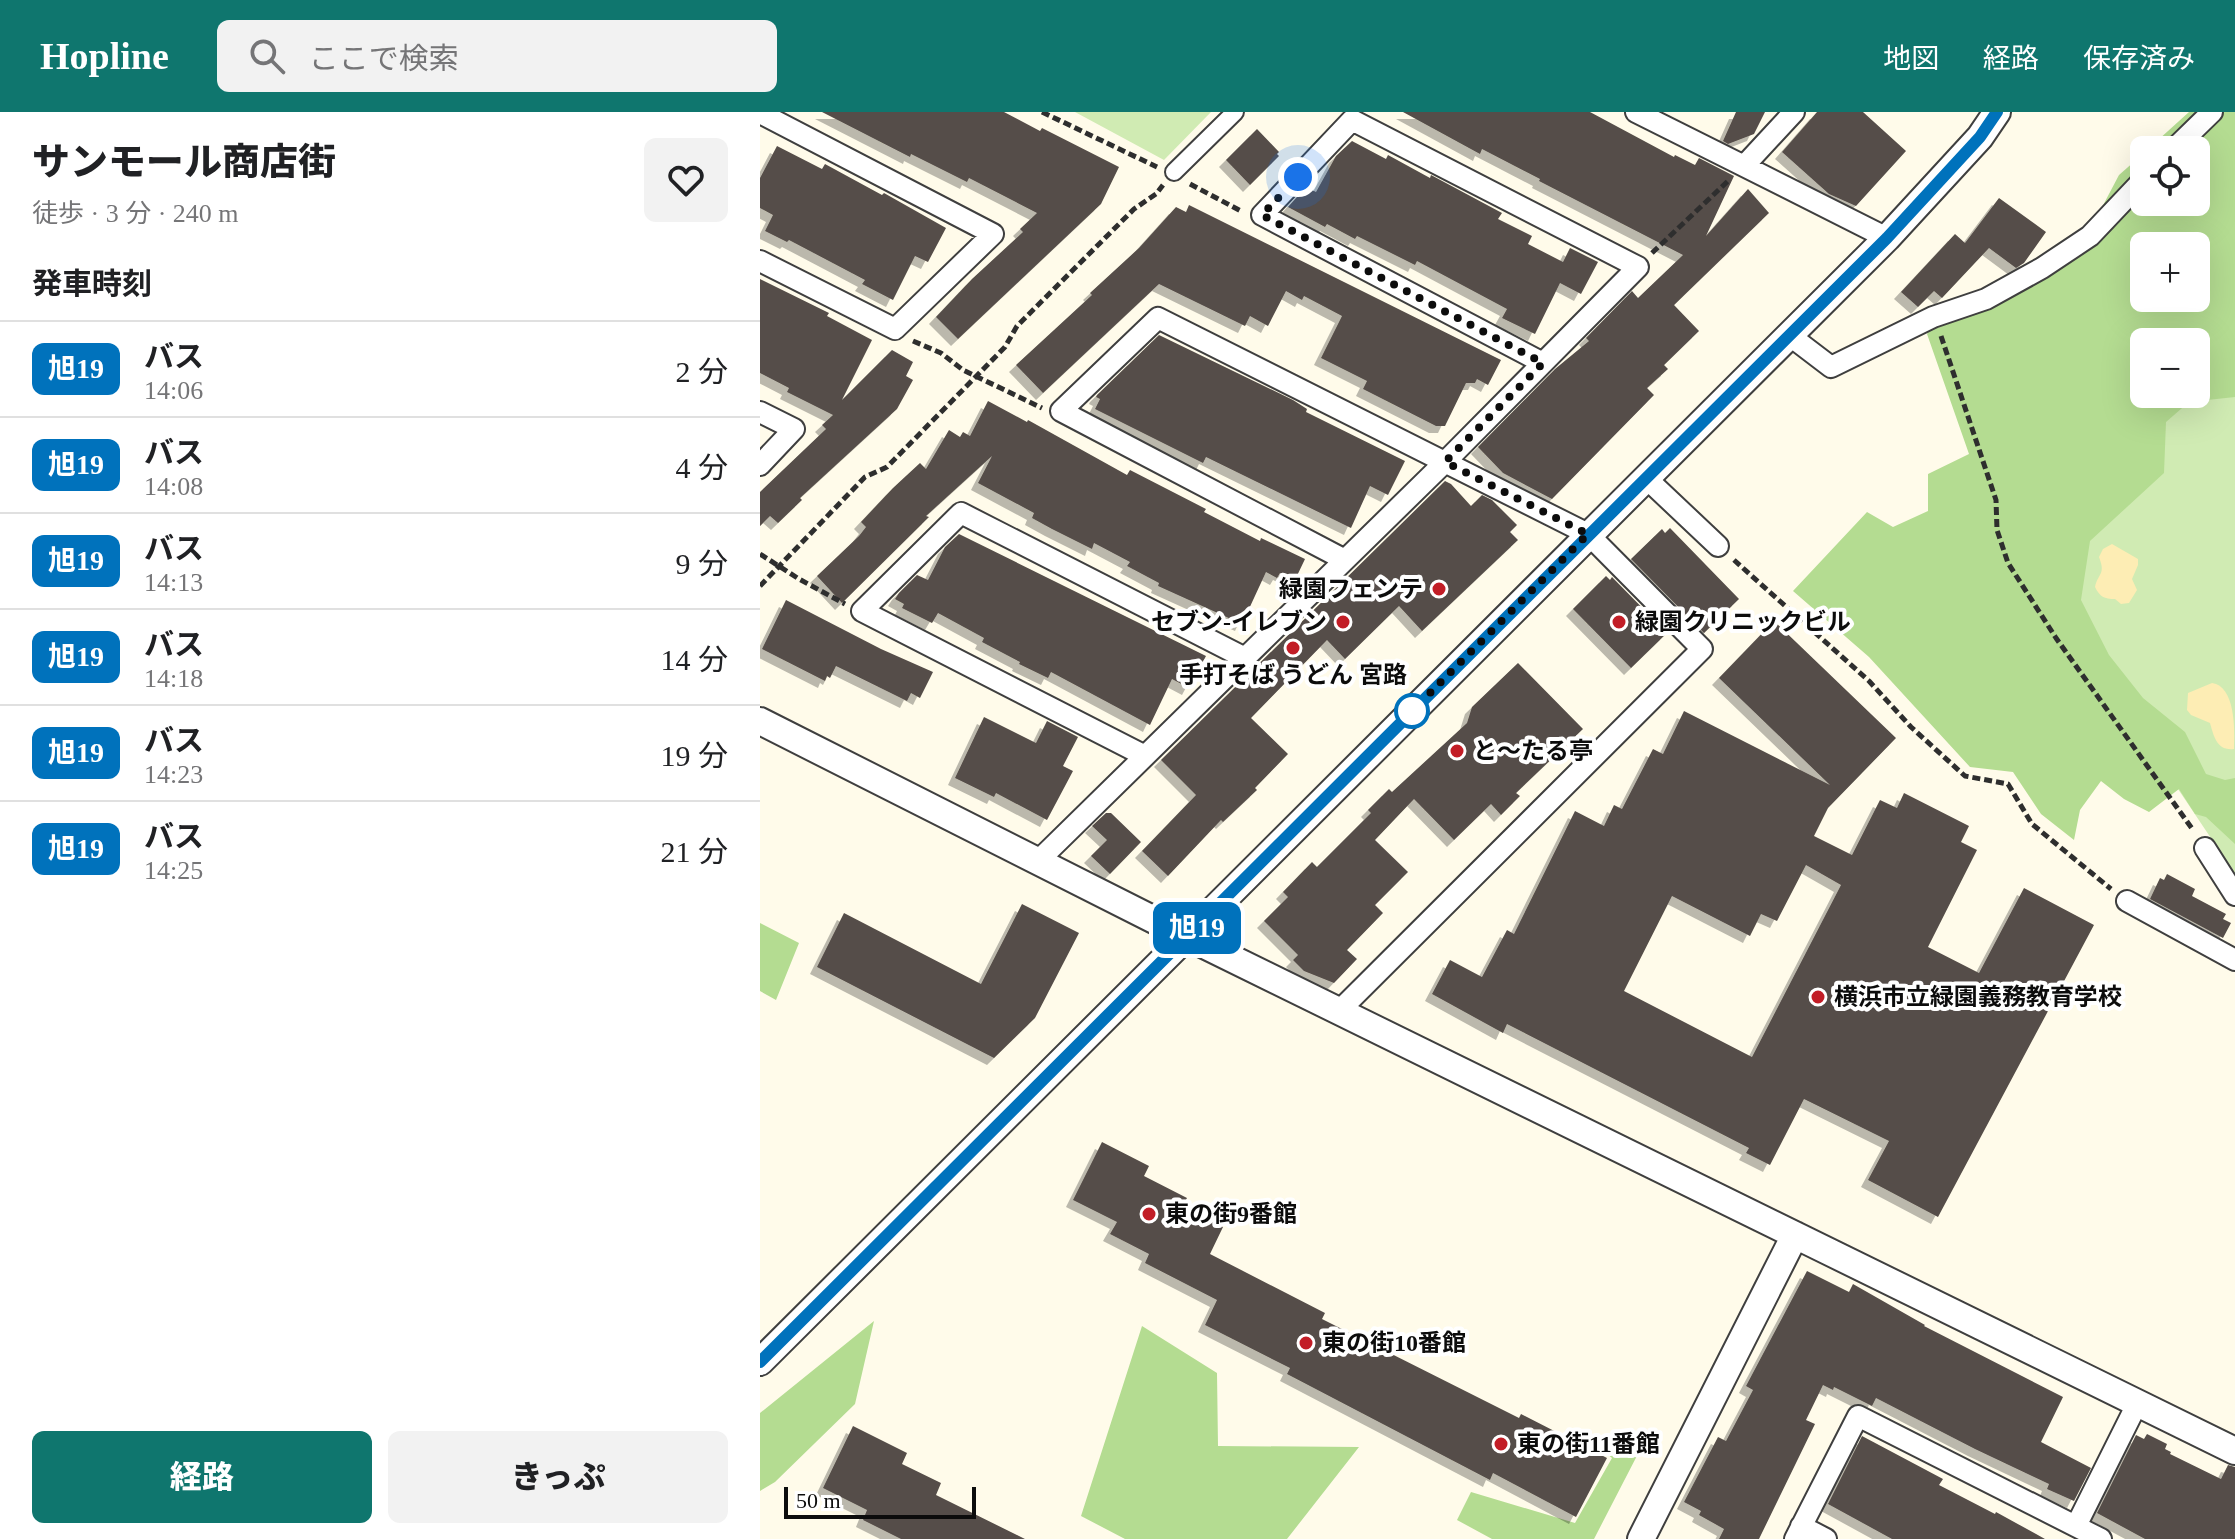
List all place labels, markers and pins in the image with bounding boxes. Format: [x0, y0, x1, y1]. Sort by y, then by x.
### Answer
place label: 緑園フェンテ [1279, 576, 1423, 602]
marker: 緑園フェンテ [1430, 580, 1448, 598]
place label: セブン-イレブン [1151, 609, 1327, 635]
place label: 緑園クリニックビル [1635, 609, 1851, 635]
marker: セブン-イレブン [1334, 613, 1352, 631]
marker: 緑園クリニックビル [1610, 613, 1628, 631]
marker: 手打そば うどん 宮路 [1284, 639, 1302, 657]
place label: 手打そば うどん 宮路 [1179, 662, 1407, 688]
unlabelled marker [1395, 694, 1429, 728]
place label: と～たる亭 [1473, 738, 1593, 764]
marker: と～たる亭 [1448, 742, 1466, 760]
place label: 横浜市立緑園義務教育学校 [1834, 984, 2122, 1010]
marker: 横浜市立緑園義務教育学校 [1809, 988, 1827, 1006]
place label: 東の街9番館 [1165, 1201, 1297, 1227]
marker: 東の街9番館 [1140, 1205, 1158, 1223]
place label: 東の街10番館 [1322, 1330, 1466, 1356]
marker: 東の街10番館 [1297, 1334, 1315, 1352]
place label: 東の街11番館 [1517, 1431, 1660, 1457]
marker: 東の街11番館 [1492, 1435, 1510, 1453]

